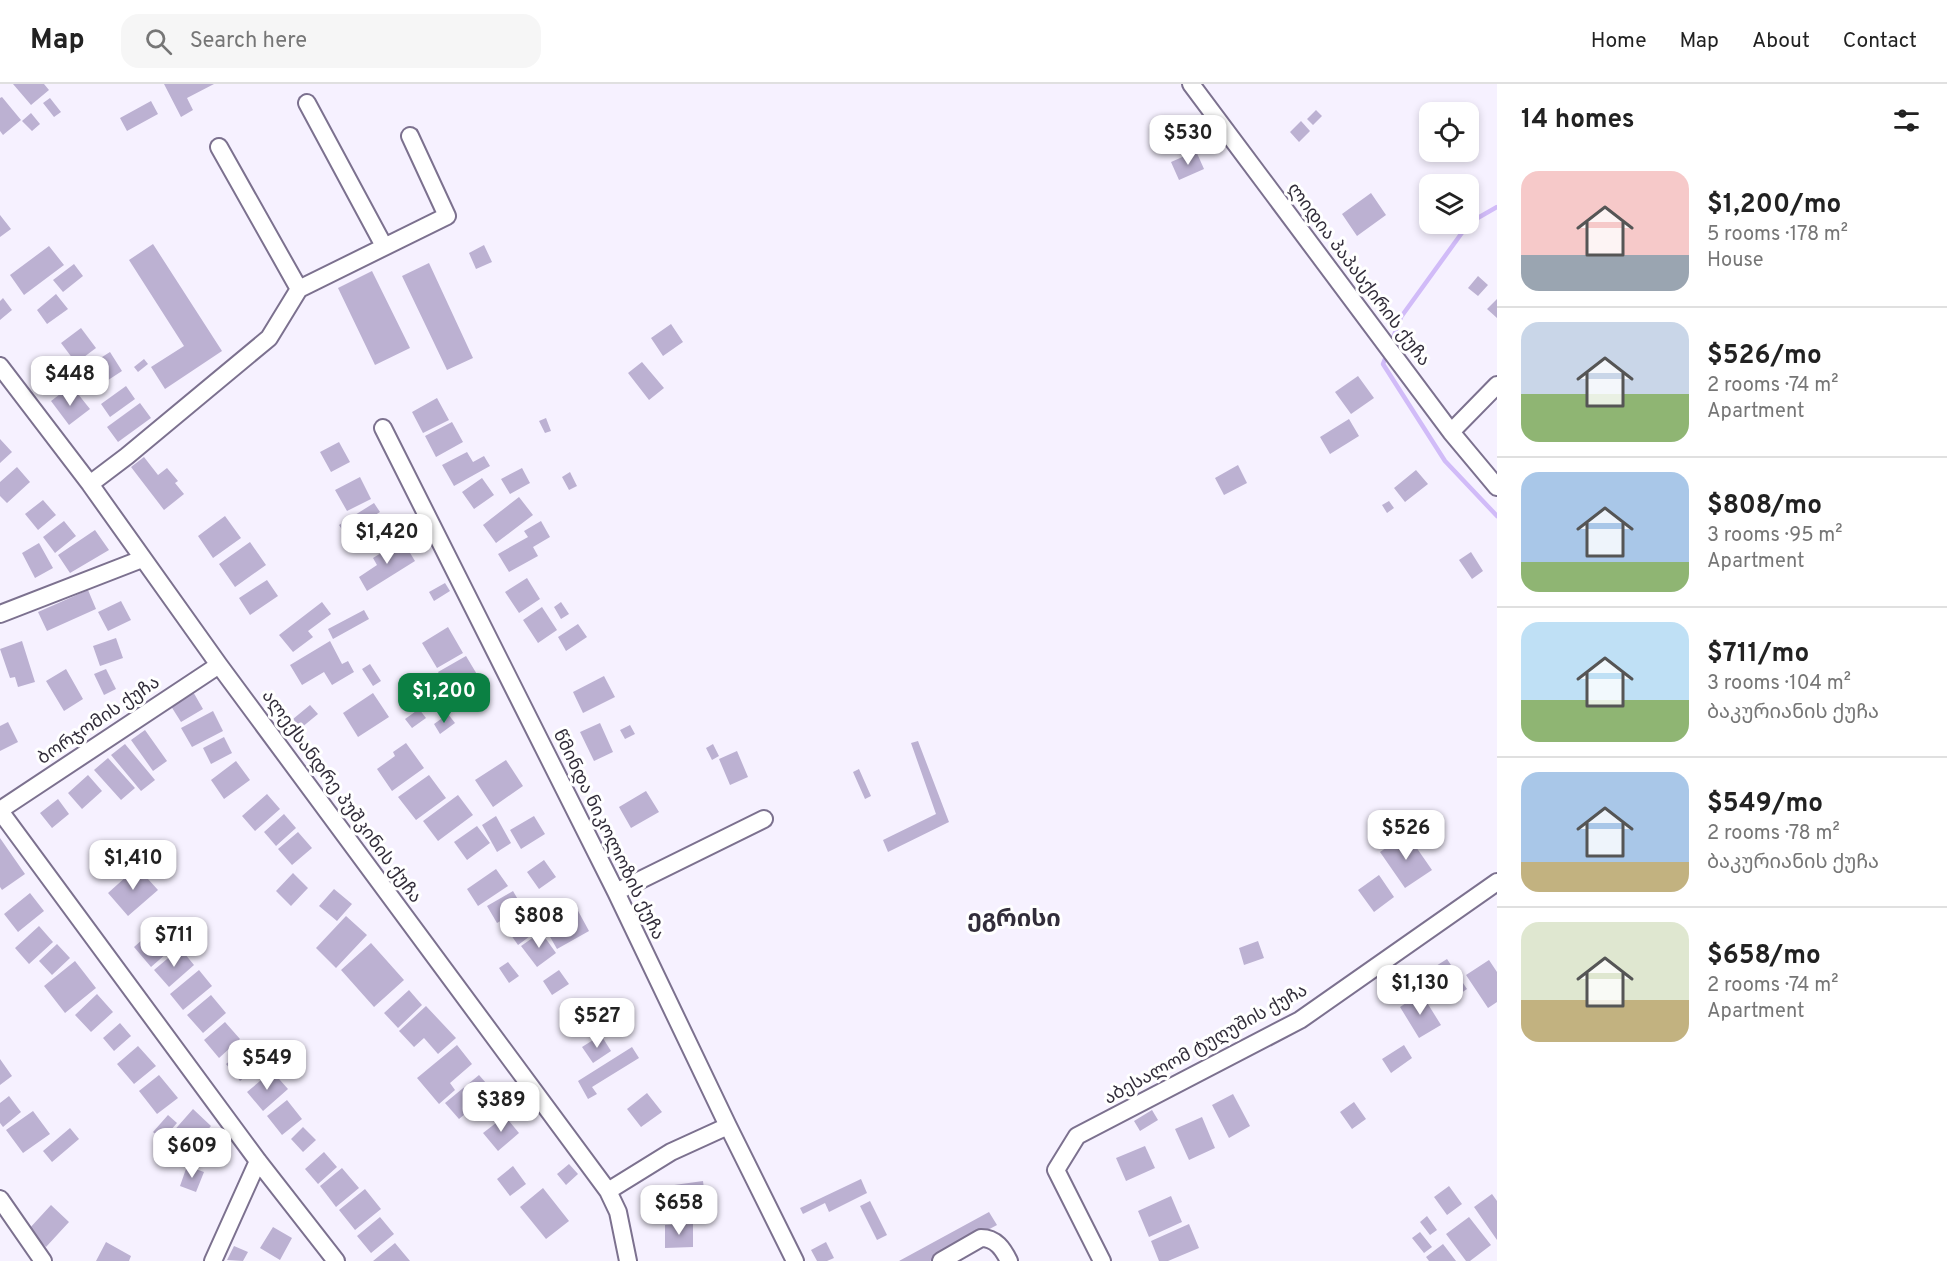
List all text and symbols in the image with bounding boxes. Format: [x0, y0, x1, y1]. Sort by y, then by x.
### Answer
search box [121, 14, 541, 68]
text: Map [30, 23, 85, 59]
icon: search [142, 25, 175, 58]
text: Search here [190, 28, 307, 55]
text: Home [1591, 28, 1647, 55]
text: Map [1680, 28, 1719, 55]
text: About [1752, 28, 1810, 55]
text: Contact [1843, 28, 1917, 55]
map controls [1419, 102, 1479, 234]
button: locate [1419, 102, 1479, 162]
text: 14 homes [1521, 104, 1635, 137]
icon: filters [1890, 104, 1923, 137]
pin: $530 [1152, 115, 1224, 166]
text: $530 [1163, 121, 1213, 147]
button: layers [1419, 174, 1479, 234]
street label: ლიდია პაპასქირის ქუჩა [1281, 179, 1435, 371]
text: $1,200/mo [1707, 189, 1841, 222]
icon: home [1569, 195, 1641, 267]
text: 5 rooms · 178 m² [1707, 222, 1848, 248]
text: House [1707, 248, 1763, 274]
text: $526/mo [1707, 340, 1822, 373]
icon: home [1569, 346, 1641, 418]
pin: $448 [34, 356, 106, 407]
text: $448 [45, 362, 95, 388]
text: 2 rooms · 74 m² [1707, 373, 1838, 399]
text: Apartment [1707, 399, 1805, 425]
text: $808/mo [1707, 490, 1822, 523]
icon: home [1569, 496, 1641, 568]
pin: $1,420 [338, 514, 436, 565]
text: $1,420 [355, 520, 419, 546]
text: 3 rooms · 95 m² [1707, 523, 1843, 549]
text: Apartment [1707, 549, 1805, 575]
text: $711/mo [1707, 638, 1809, 671]
icon: home [1569, 646, 1641, 718]
text: 3 rooms · 104 m² [1707, 671, 1851, 697]
street label: ბორჯომის ქუჩა [33, 672, 165, 770]
pin: $1,200 [395, 673, 493, 724]
text: $1,200 [412, 679, 476, 705]
street label: ალექსანდრე პუშკინის ქუჩა [256, 686, 426, 908]
text: ბაკურიანის ქუჩა [1707, 700, 1879, 726]
street label: წმინდა ნიკოლოზის ქუჩა [547, 726, 669, 944]
text: $549/mo [1707, 788, 1823, 821]
icon: home [1569, 796, 1641, 868]
pin: $526 [1370, 810, 1442, 861]
text: $526 [1382, 816, 1430, 842]
text: 2 rooms · 78 m² [1707, 821, 1840, 847]
pin: $1,410 [84, 840, 182, 891]
text: $1,410 [103, 846, 163, 872]
text: ბაკურიანის ქუჩა [1707, 850, 1879, 876]
pin: $808 [503, 898, 575, 949]
text: $808 [514, 904, 564, 930]
district label: ეგრისი [967, 905, 1061, 935]
pin: $711 [138, 917, 210, 968]
text: $711 [154, 923, 194, 949]
text: $658/mo [1707, 940, 1821, 973]
icon: home [1569, 946, 1641, 1018]
pin: $1,130 [1371, 965, 1469, 1016]
text: $1,130 [1391, 971, 1449, 997]
text: 2 rooms · 74 m² [1707, 973, 1838, 999]
street label: აბესალომ ტუღუშის ქუჩა [1100, 979, 1312, 1111]
pin: $527 [561, 998, 633, 1049]
text: Apartment [1707, 999, 1805, 1025]
text: $527 [573, 1004, 621, 1030]
pin: $549 [231, 1040, 303, 1091]
text: $549 [242, 1046, 292, 1072]
pin: $389 [465, 1082, 537, 1133]
text: $389 [477, 1088, 525, 1114]
pin: $609 [156, 1128, 228, 1179]
text: $609 [167, 1134, 217, 1160]
pin: $658 [643, 1185, 715, 1236]
text: $658 [654, 1191, 704, 1217]

